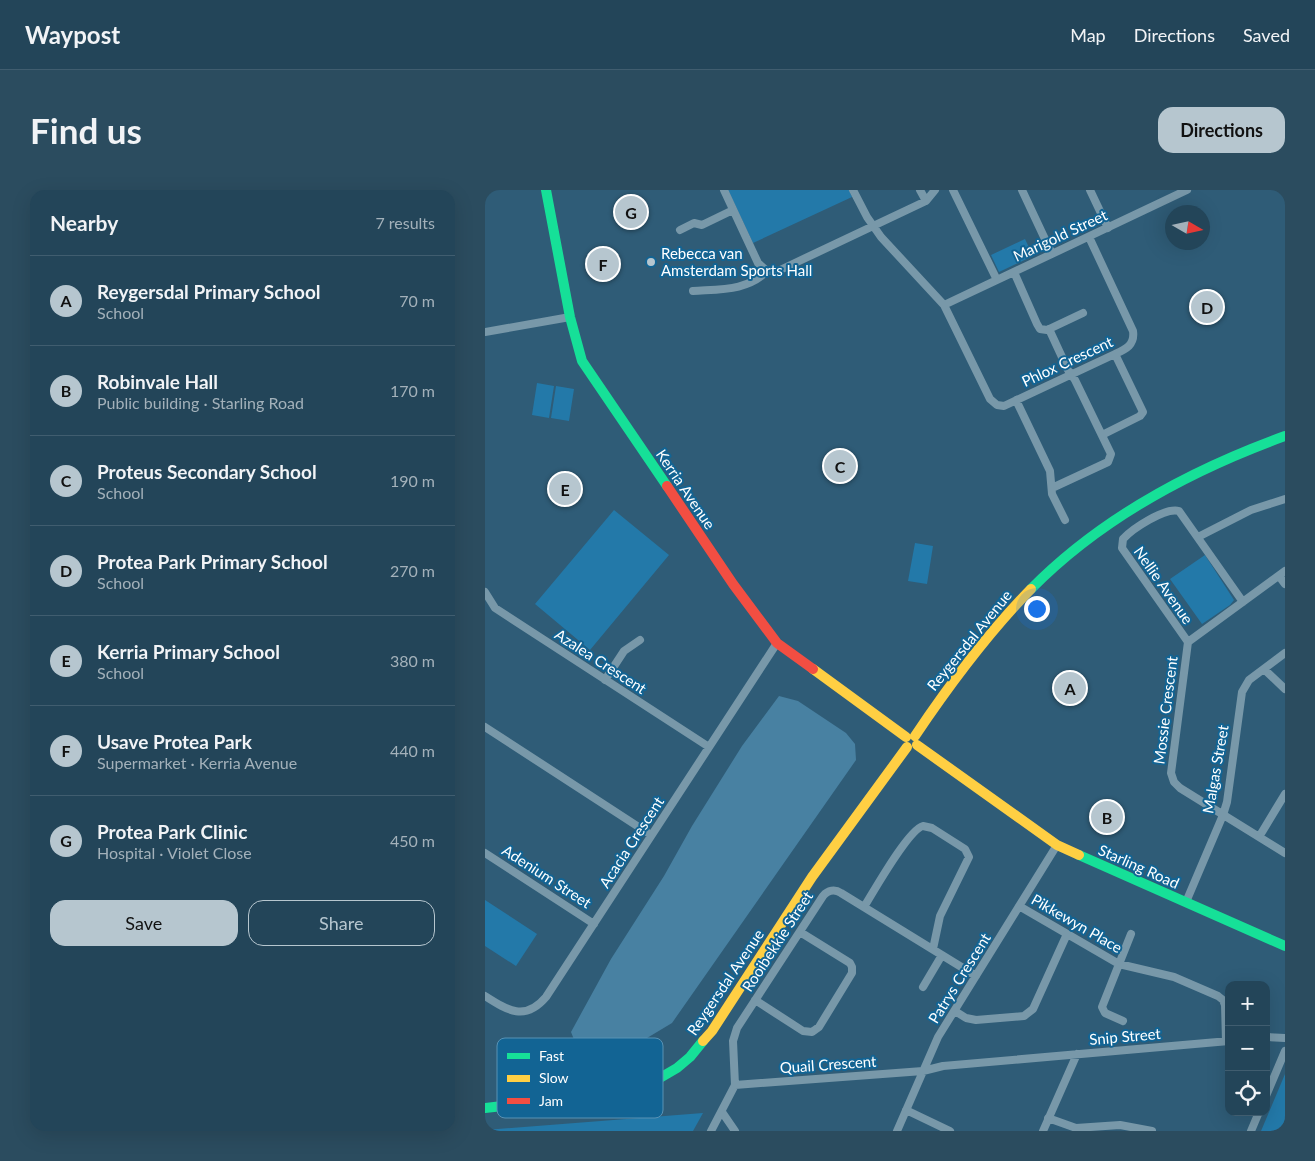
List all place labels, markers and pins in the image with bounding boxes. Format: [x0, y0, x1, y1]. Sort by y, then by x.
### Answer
pin: G [615, 193, 647, 231]
place label: Rebecca van Amsterdam Sports Hall [661, 244, 812, 279]
pin: F [587, 245, 619, 283]
marker: Rebecca van Amsterdam Sports Hall [645, 256, 657, 268]
pin: D [1191, 288, 1223, 326]
pin: C [824, 447, 856, 485]
pin: E [549, 470, 581, 508]
pin: A [1054, 669, 1086, 707]
pin: B [1091, 798, 1123, 836]

